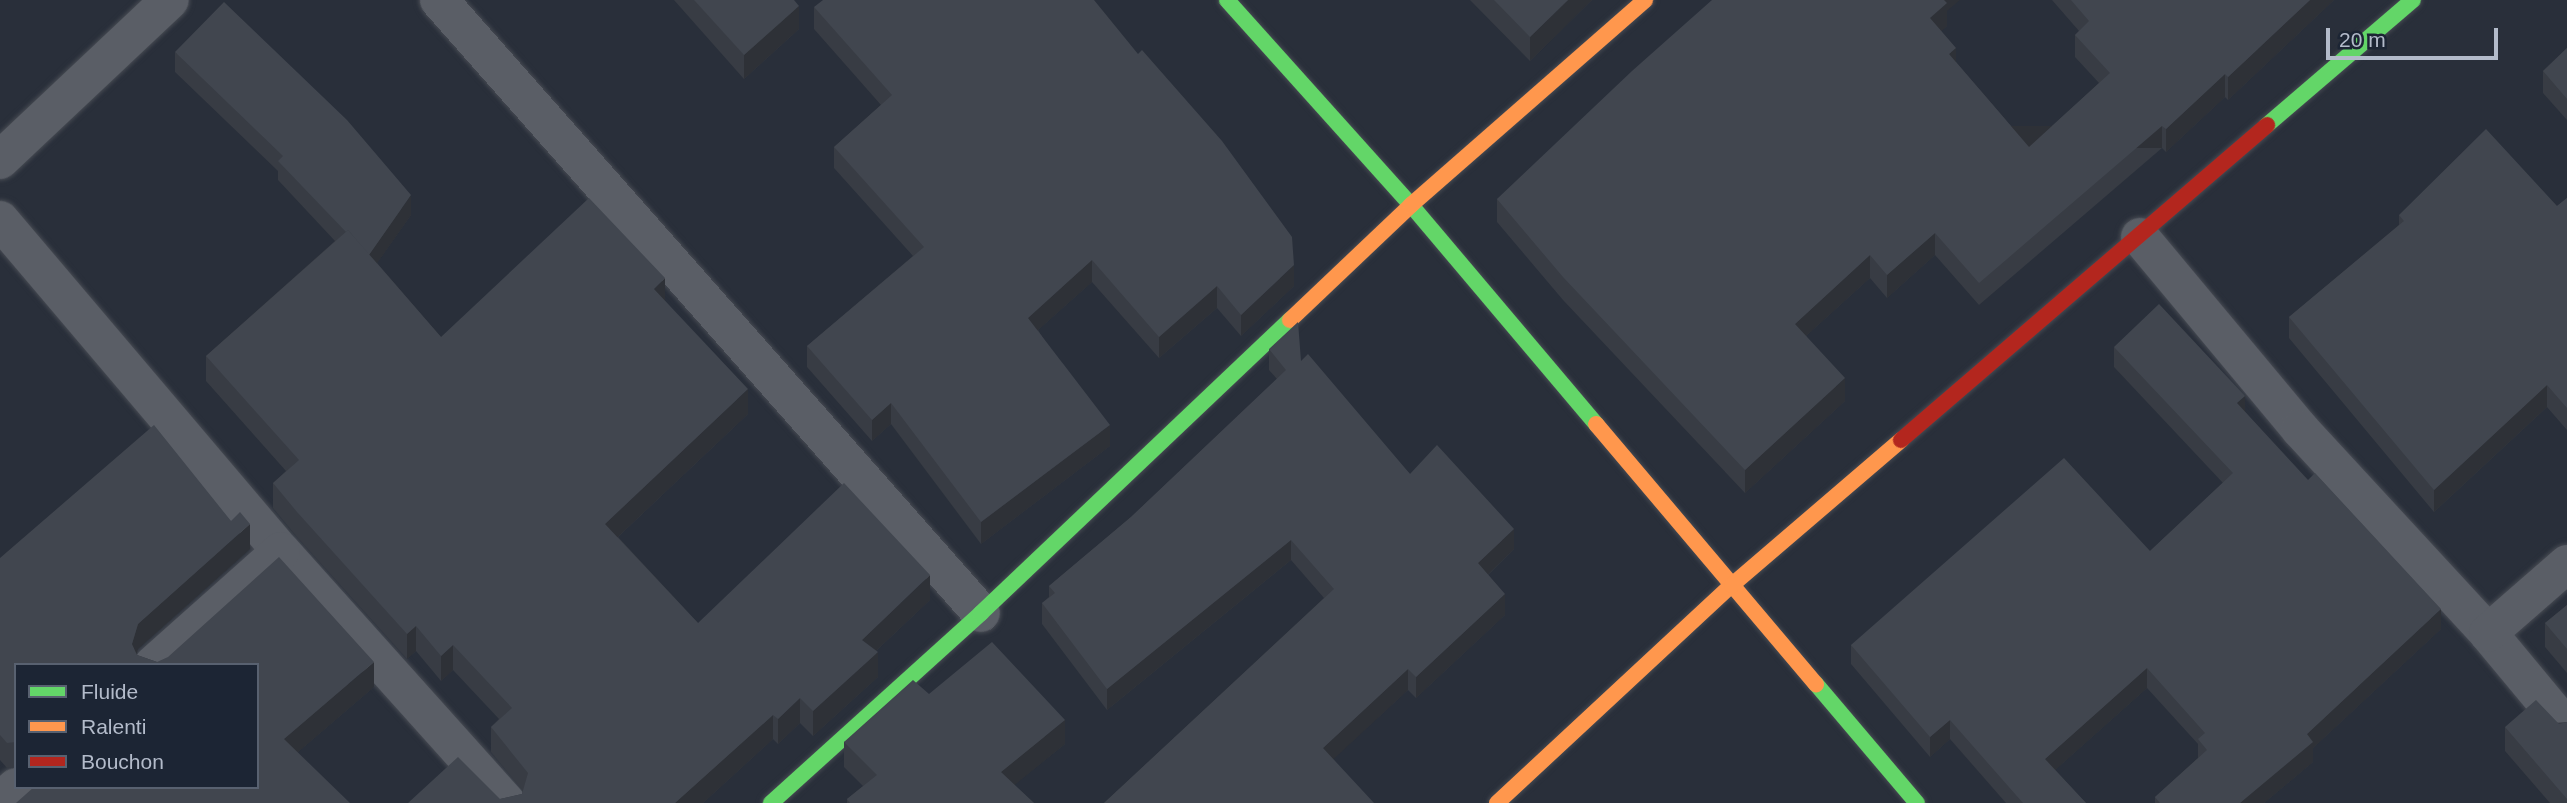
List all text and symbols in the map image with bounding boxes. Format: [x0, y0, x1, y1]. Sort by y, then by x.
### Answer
scale bar [2329, 14, 2500, 58]
text: 20 m [2339, 28, 2386, 51]
legend [14, 663, 259, 789]
text: Fluide [81, 680, 138, 703]
text: Ralenti [81, 715, 146, 738]
text: Bouchon [81, 750, 164, 773]

